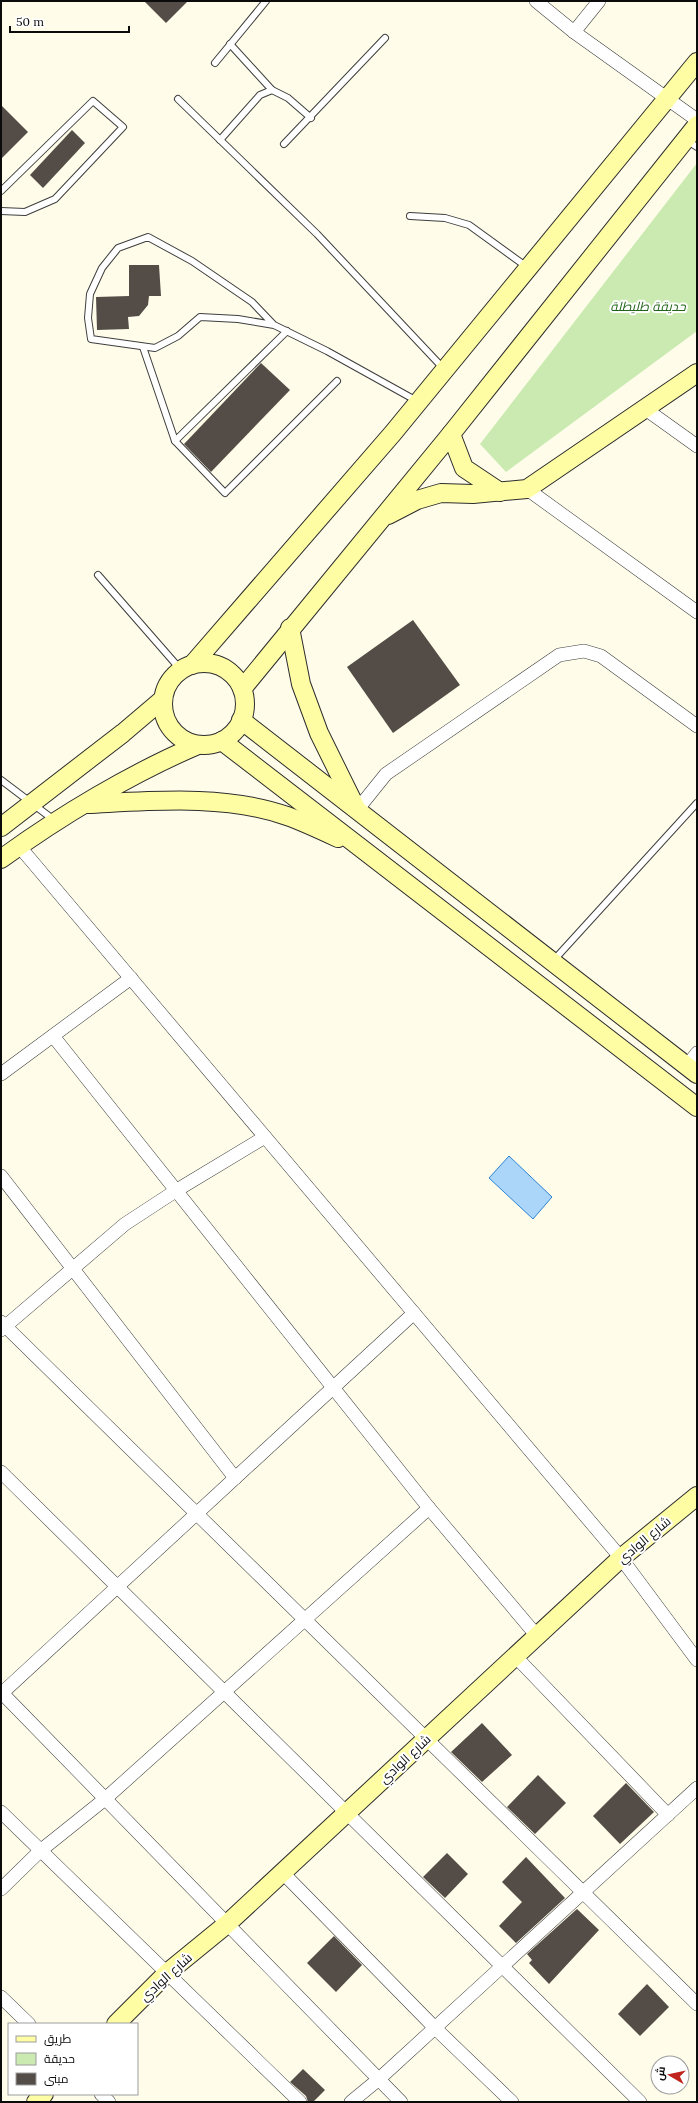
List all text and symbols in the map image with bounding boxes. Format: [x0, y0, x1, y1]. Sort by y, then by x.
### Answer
scale bar [10, 8, 129, 34]
text: 50 m [16, 14, 44, 29]
park label: حديقة طليطلة [610, 298, 687, 315]
street label: شارع الوادي [614, 1513, 676, 1569]
street label: شارع الوادي [376, 1731, 436, 1789]
street label: شارع الوادي [136, 1949, 197, 2006]
legend [8, 2023, 138, 2095]
text: طريق [44, 2031, 72, 2046]
text: حديقة [44, 2051, 75, 2066]
north arrow [650, 2055, 690, 2095]
text: ش [652, 2065, 668, 2082]
text: مبنى [44, 2071, 69, 2086]

